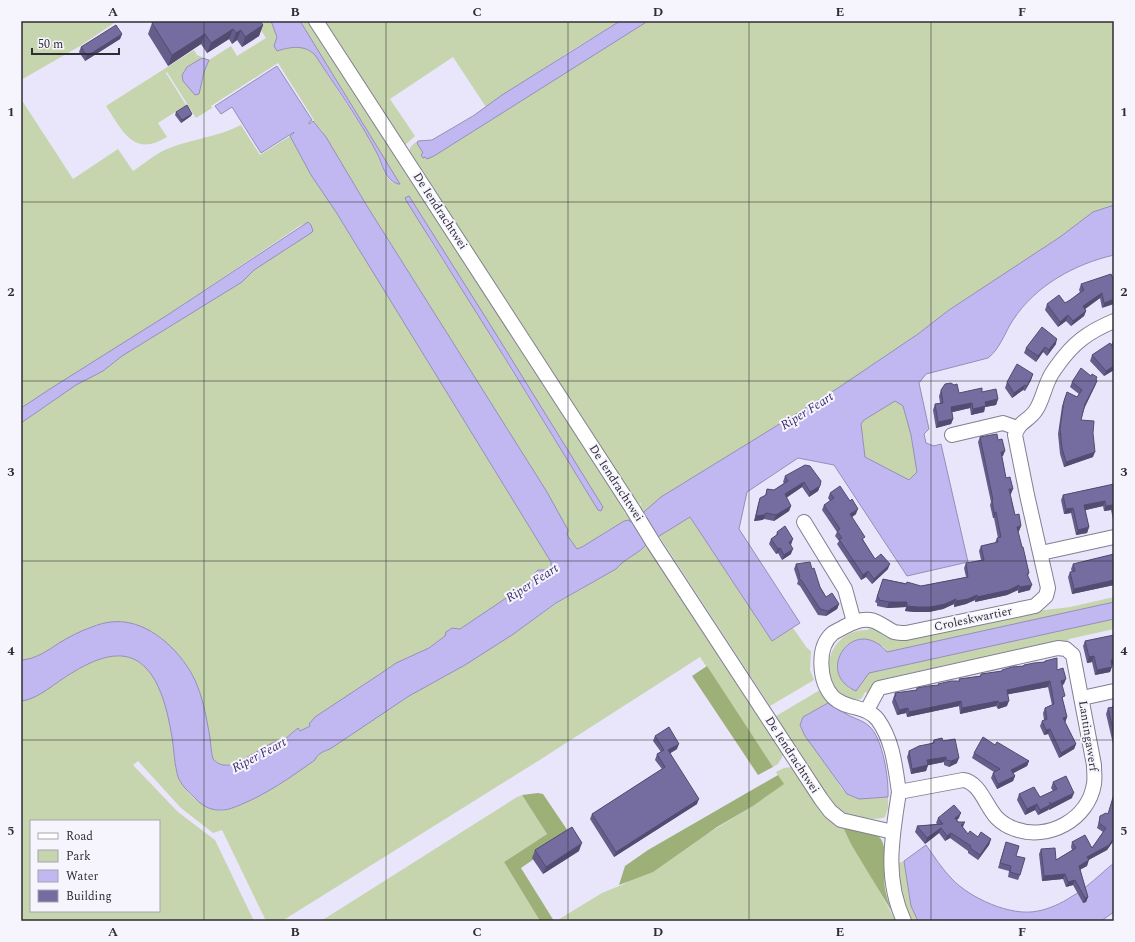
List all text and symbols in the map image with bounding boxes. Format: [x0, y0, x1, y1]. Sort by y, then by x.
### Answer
text: A [108, 2, 118, 22]
text: B [290, 2, 300, 22]
text: C [472, 2, 482, 22]
text: D [653, 2, 663, 22]
text: E [836, 2, 845, 22]
text: F [1018, 2, 1026, 22]
scale bar [32, 30, 119, 56]
text: 50 m [38, 35, 63, 54]
text: 1 [7, 102, 15, 122]
text: 1 [1120, 102, 1128, 122]
street label: De Iendrachtwei [408, 169, 472, 254]
text: 2 [7, 282, 15, 302]
text: 2 [1120, 282, 1128, 302]
water label: Riper Feart [777, 386, 838, 435]
street label: De Iendrachtwei [584, 441, 648, 526]
text: 3 [7, 462, 15, 482]
text: 3 [1120, 462, 1128, 482]
water label: Riper Feart [502, 558, 563, 608]
street label: Croleskwartier [932, 601, 1014, 637]
text: 4 [7, 641, 15, 661]
text: 4 [1120, 641, 1128, 661]
street label: Lantingawerf [1073, 699, 1103, 774]
street label: De Iendrachtwei [760, 713, 824, 798]
water label: Riper Feart [228, 732, 291, 778]
legend [30, 820, 160, 912]
text: 5 [7, 821, 15, 841]
text: 5 [1120, 821, 1128, 841]
text: Road [66, 827, 93, 846]
text: Park [66, 847, 91, 866]
text: Water [66, 867, 98, 886]
text: Building [66, 887, 112, 906]
text: A [108, 922, 118, 942]
text: B [290, 922, 300, 942]
text: C [472, 922, 482, 942]
text: D [653, 922, 663, 942]
text: E [836, 922, 845, 942]
text: F [1018, 922, 1026, 942]

